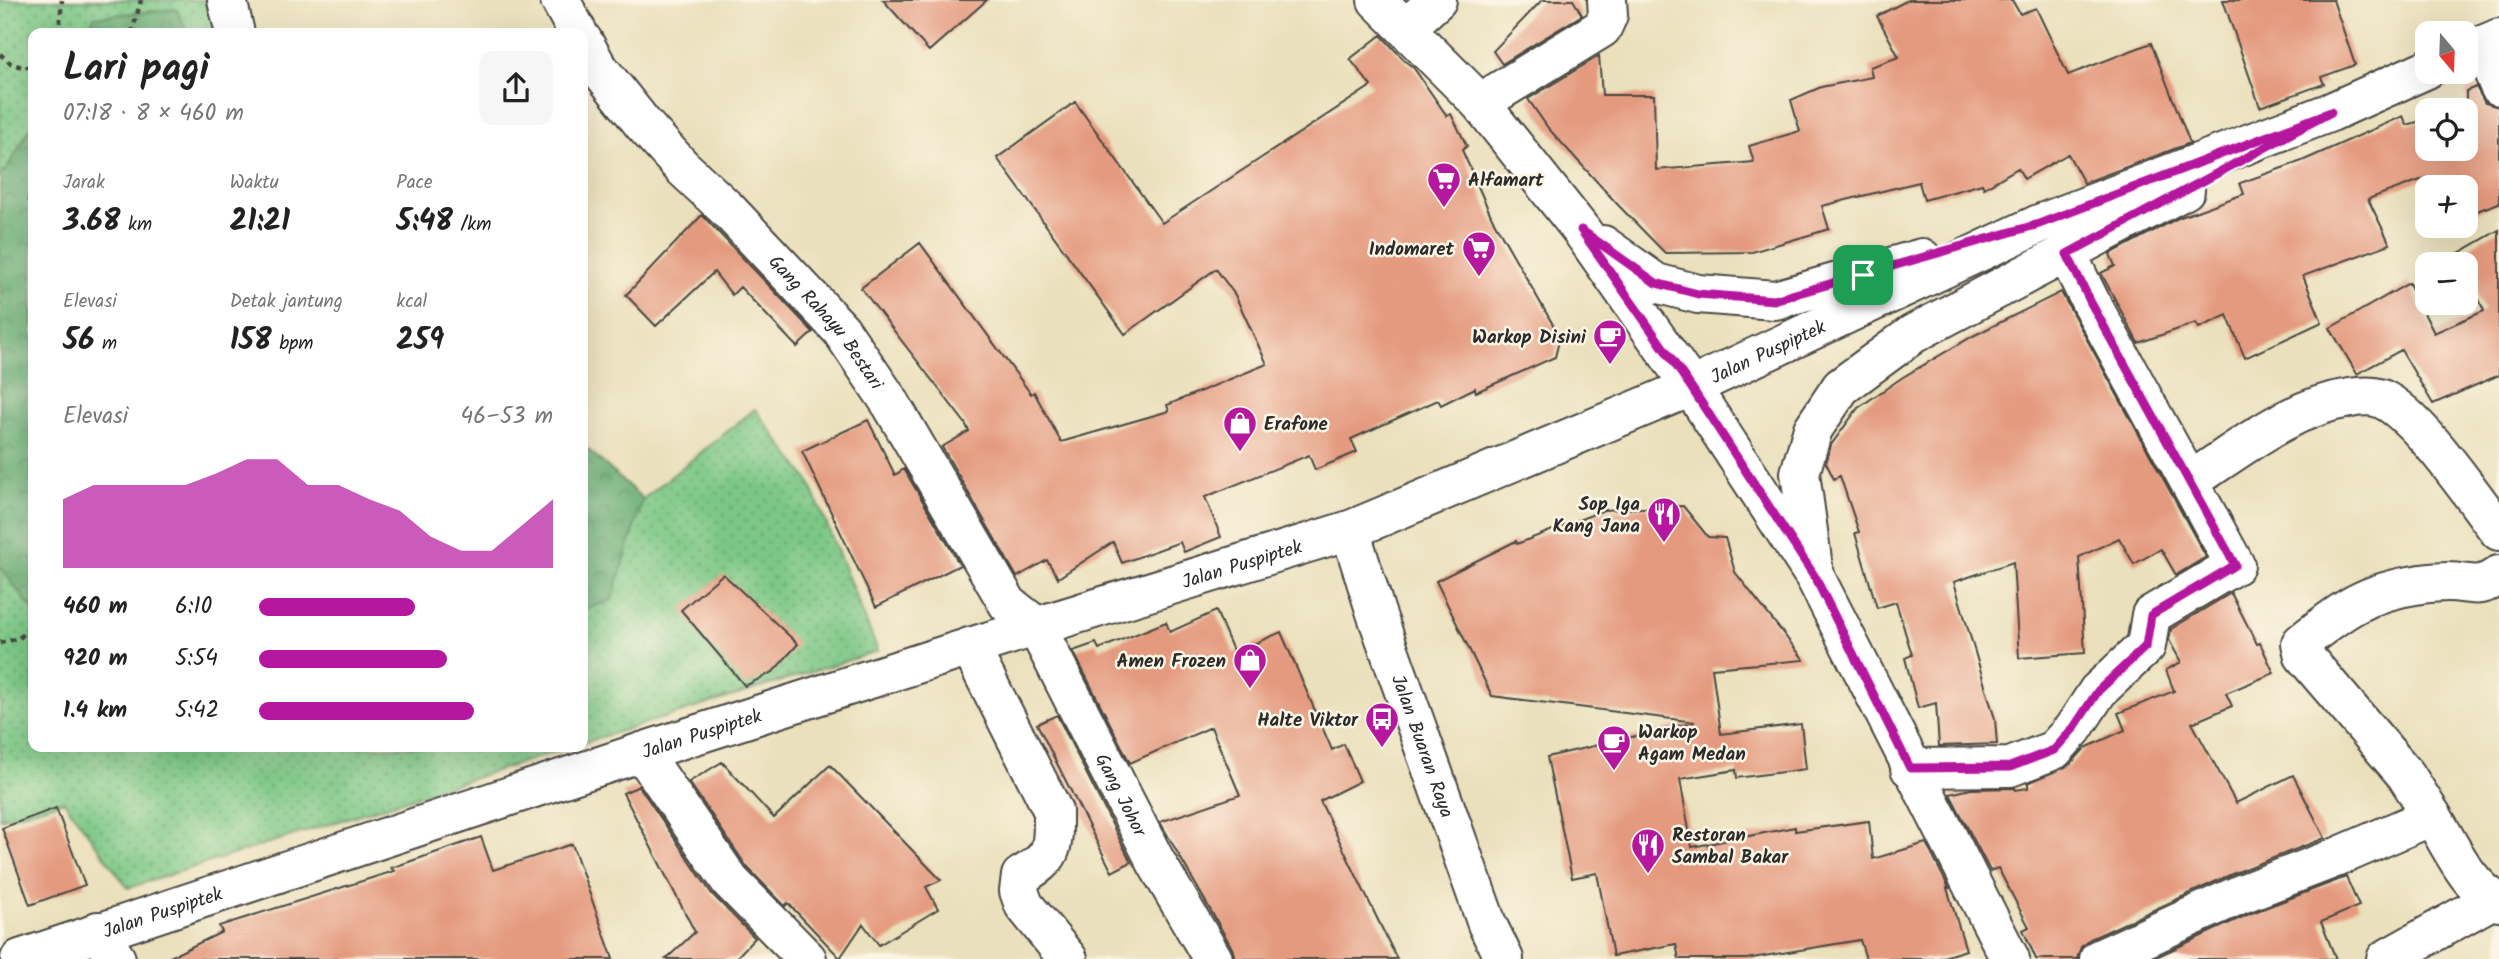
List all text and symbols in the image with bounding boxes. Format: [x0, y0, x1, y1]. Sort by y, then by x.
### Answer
north arrow [2415, 21, 2478, 84]
map controls [2415, 21, 2478, 315]
text: Lari pagi [63, 40, 209, 100]
button: share [479, 51, 553, 125]
text: 07:18 · 8 × 460 m [63, 96, 244, 132]
button: locate [2415, 98, 2478, 161]
supermarket icon: Alfamart [1425, 160, 1463, 209]
place label: Alfamart [1468, 166, 1544, 196]
text: Jarak [63, 168, 105, 198]
text: Waktu [230, 168, 279, 198]
text: Pace [396, 168, 433, 198]
button: + [2415, 175, 2478, 238]
text: 3.68 [63, 198, 120, 246]
text: 21:21 [230, 198, 290, 246]
text: 5:48 [396, 198, 453, 246]
text: km [120, 210, 152, 240]
text: /km [453, 210, 491, 240]
supermarket icon: Indomaret [1460, 229, 1498, 278]
place label: Indomaret [1369, 235, 1454, 265]
pin [1833, 245, 1893, 305]
street label: Gang Rahayu Bestari [760, 249, 891, 397]
button: − [2415, 252, 2478, 315]
icon: arrive [1844, 256, 1882, 294]
text: Elevasi [63, 287, 117, 317]
text: Detak jantung [230, 287, 343, 317]
text: kcal [396, 287, 427, 317]
street label: Jalan Puspiptek [1706, 313, 1831, 393]
text: 56 [63, 317, 94, 365]
text: 158 [230, 317, 272, 365]
text: 259 [396, 317, 444, 365]
cafe icon: Warkop Disini [1591, 317, 1629, 366]
place label: Warkop Disini [1472, 323, 1587, 353]
text: m [94, 329, 117, 359]
text: bpm [272, 329, 313, 359]
text: Elevasi [63, 399, 128, 435]
text: 46–53 m [460, 399, 553, 435]
shop icon: Erafone [1221, 404, 1259, 453]
place label: Erafone [1264, 410, 1328, 440]
place label: Sop Iga Kang Jana [1553, 490, 1640, 542]
restaurant icon: Sop Iga Kang Jana [1645, 495, 1683, 544]
street label: Jalan Puspiptek [1178, 533, 1306, 598]
text: 460 m [63, 589, 128, 625]
text: 6:10 [175, 589, 212, 625]
text: 920 m [63, 641, 128, 677]
text: 5:54 [175, 641, 218, 677]
shop icon: Amen Frozen [1231, 641, 1269, 690]
place label: Amen Frozen [1117, 647, 1226, 677]
street label: Jalan Buaran Raya [1382, 671, 1461, 822]
text: 1.4 km [63, 693, 127, 729]
text: 5:42 [175, 693, 219, 729]
bus stop icon: Halte Viktor [1363, 700, 1401, 749]
street label: Jalan Puspiptek [638, 702, 766, 768]
place label: Halte Viktor [1257, 706, 1359, 736]
place label: Warkop Agam Medan [1638, 718, 1746, 770]
cafe icon: Warkop Agam Medan [1595, 723, 1633, 772]
street label: Gang Johor [1086, 748, 1154, 844]
place label: Restoran Sambal Bakar [1672, 821, 1789, 873]
restaurant icon: Restoran Sambal Bakar [1629, 826, 1667, 875]
street label: Jalan Puspiptek [99, 880, 227, 947]

